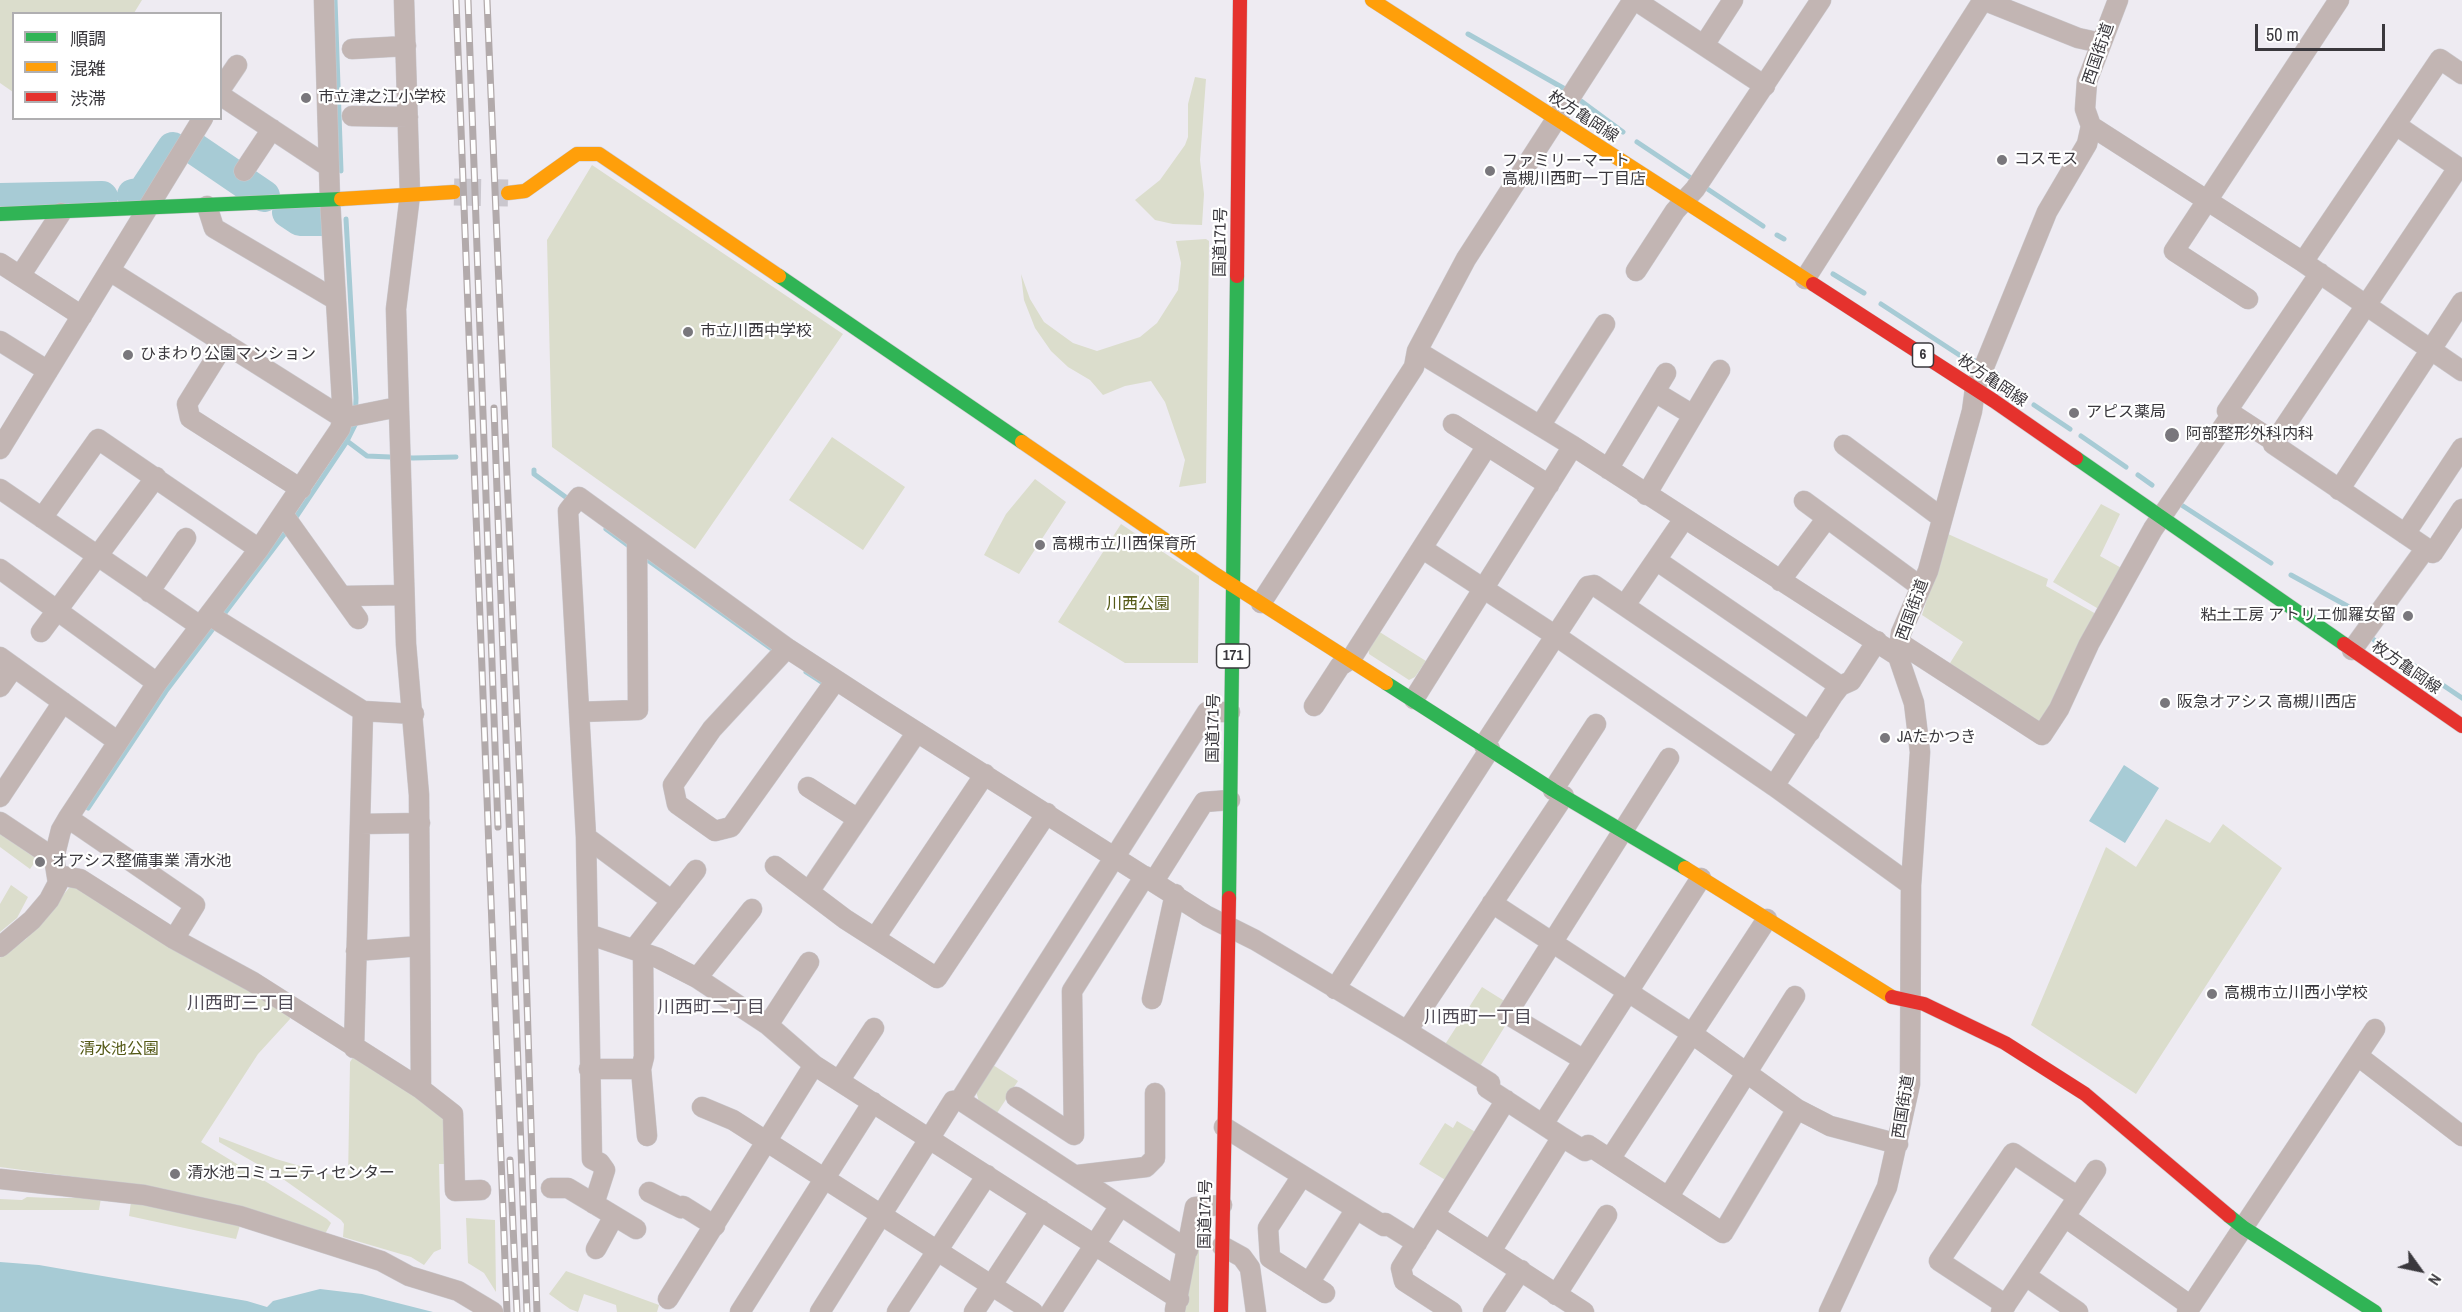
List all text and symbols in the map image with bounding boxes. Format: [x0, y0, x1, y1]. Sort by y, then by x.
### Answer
legend [12, 12, 222, 120]
scale bar [2258, 12, 2388, 50]
street label: 西国街道 [2080, 21, 2118, 87]
text: 50 m [2266, 22, 2299, 47]
text: 順調 [70, 26, 106, 51]
text: 混雑 [70, 56, 106, 81]
text: 渋滞 [70, 86, 106, 111]
street label: 枚方亀岡線 [1544, 87, 1622, 147]
place label: 市立津之江小学校 [318, 88, 446, 108]
marker: 市立津之江小学校 [299, 91, 313, 105]
place label: コスモス [2014, 150, 2078, 170]
place label: ファミリーマート 高槻川西町一丁目店 [1502, 152, 1646, 190]
marker: コスモス [1995, 153, 2009, 167]
marker: ファミリーマート 高槻川西町一丁目店 [1483, 164, 1497, 178]
street label: 国道171号 [1211, 207, 1231, 277]
place label: 市立川西中学校 [700, 322, 812, 342]
marker: 市立川西中学校 [681, 325, 695, 339]
road number: 6 [1912, 343, 1934, 367]
place label: ひまわり公園マンション [140, 345, 316, 365]
marker: ひまわり公園マンション [121, 348, 135, 362]
street label: 枚方亀岡線 [1953, 351, 2031, 411]
place label: アピス薬局 [2086, 403, 2166, 423]
marker: アピス薬局 [2067, 406, 2081, 420]
place label: 阿部整形外科内科 [2186, 425, 2314, 445]
marker: 阿部整形外科内科 [2163, 426, 2181, 444]
place label: 高槻市立川西保育所 [1052, 535, 1196, 555]
marker: 高槻市立川西保育所 [1033, 538, 1047, 552]
street label: 西国街道 [1893, 577, 1933, 643]
park label: 川西公園 [1106, 595, 1170, 615]
place label: 粘土工房 アトリエ伽羅女留 [2200, 606, 2396, 626]
marker: 粘土工房 アトリエ伽羅女留 [2401, 609, 2415, 623]
street label: 枚方亀岡線 [2368, 637, 2444, 699]
road number: 171 [1216, 644, 1250, 668]
street label: 国道171号 [1204, 693, 1224, 763]
place label: 阪急オアシス 高槻川西店 [2177, 693, 2357, 713]
marker: 阪急オアシス 高槻川西店 [2158, 696, 2172, 710]
place label: JAたかつき [1897, 728, 1976, 748]
marker: JAたかつき [1878, 731, 1892, 745]
place label: オアシス整備事業 清水池 [52, 852, 232, 872]
marker: オアシス整備事業 清水池 [33, 855, 47, 869]
place label: 高槻市立川西小学校 [2224, 984, 2368, 1004]
marker: 高槻市立川西小学校 [2205, 987, 2219, 1001]
district label: 川西町三丁目 [187, 993, 295, 1015]
district label: 川西町二丁目 [657, 997, 765, 1019]
district label: 川西町一丁目 [1424, 1007, 1532, 1029]
park label: 清水池公園 [79, 1040, 159, 1060]
street label: 西国街道 [1890, 1074, 1918, 1140]
place label: 清水池コミュニティセンター [187, 1164, 395, 1184]
marker: 清水池コミュニティセンター [168, 1167, 182, 1181]
street label: 国道171号 [1196, 1179, 1216, 1249]
north arrow [2390, 1240, 2450, 1300]
text: N [2423, 1270, 2447, 1290]

